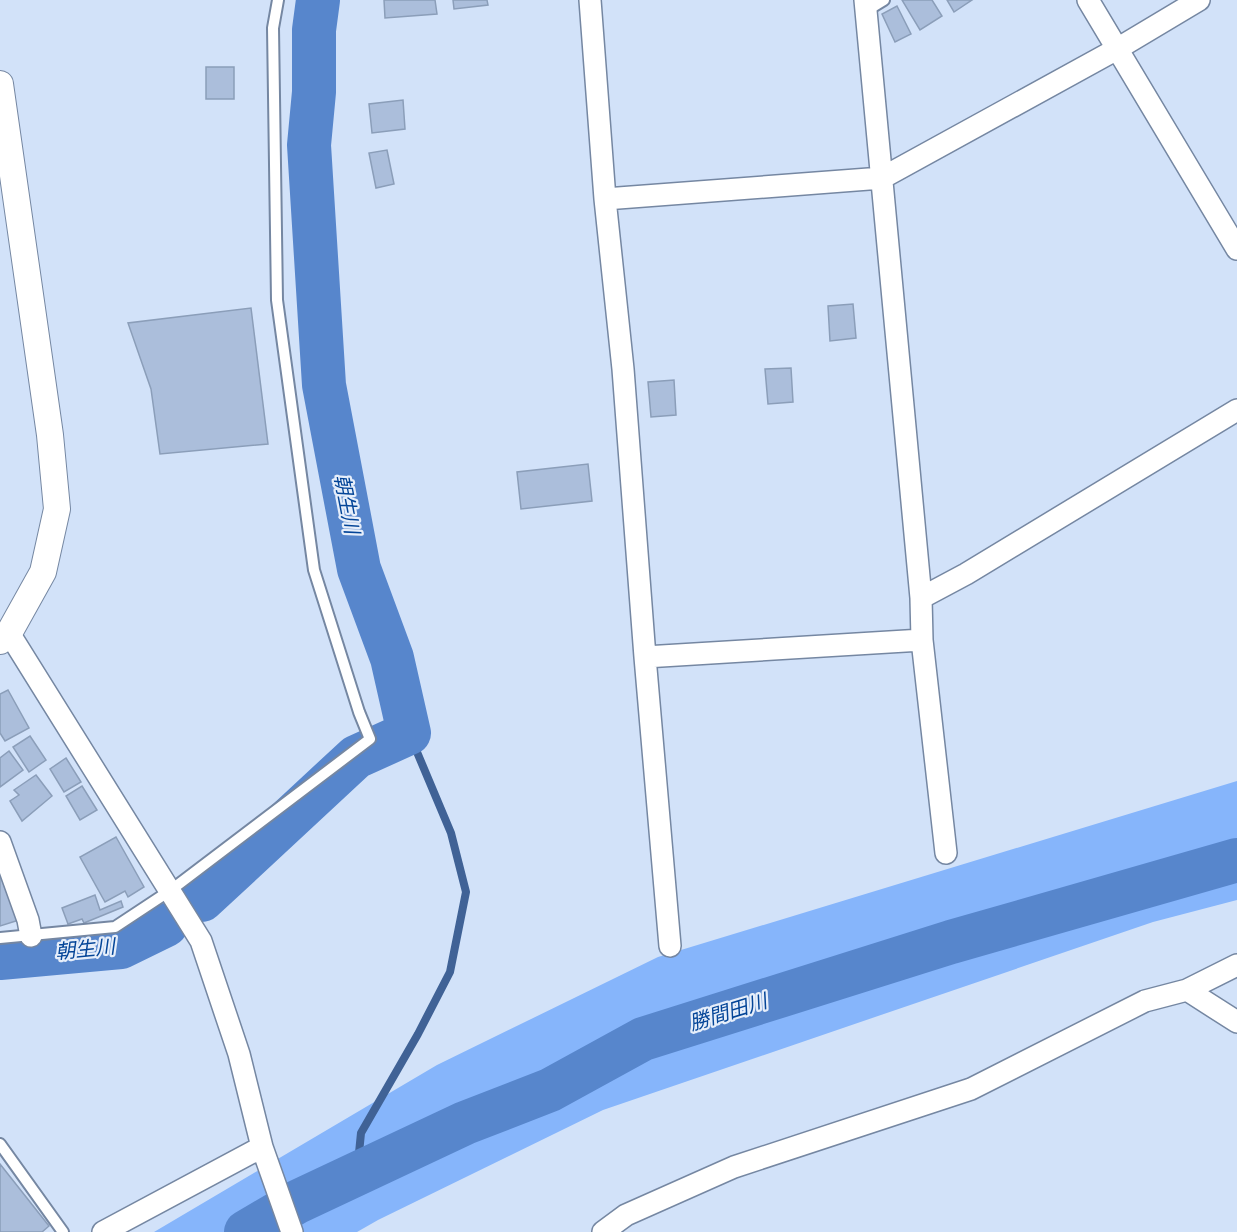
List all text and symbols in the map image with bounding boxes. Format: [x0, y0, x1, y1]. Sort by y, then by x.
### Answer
water label: 朝生川 [330, 472, 364, 538]
water label: 朝生川 [54, 935, 118, 963]
water label: 勝間田川 [687, 989, 771, 1034]

